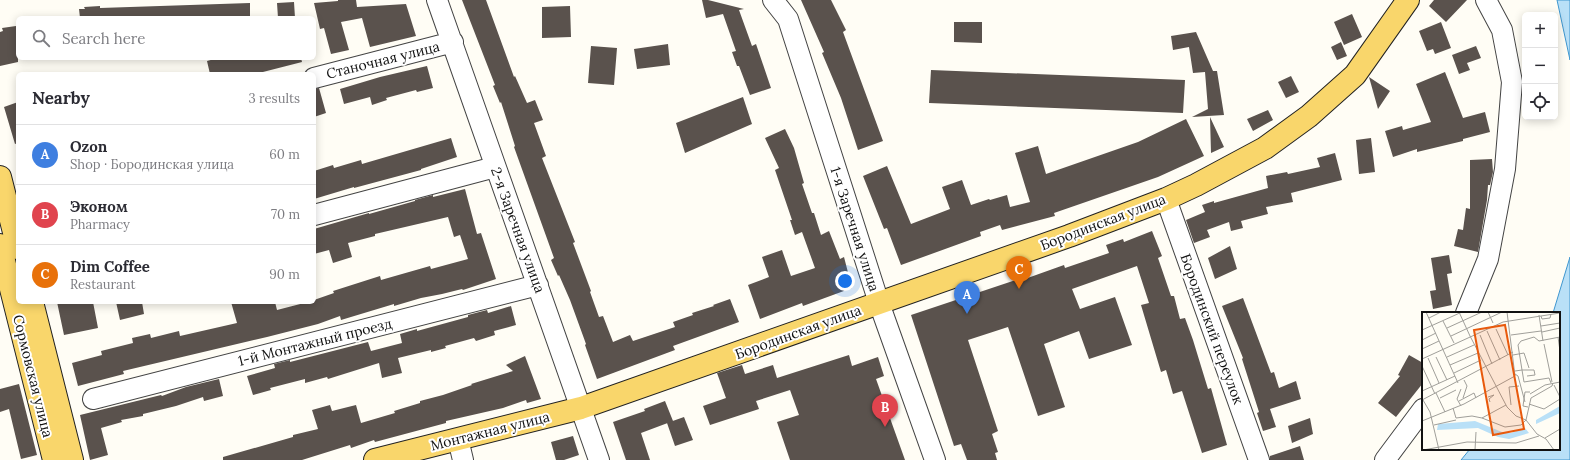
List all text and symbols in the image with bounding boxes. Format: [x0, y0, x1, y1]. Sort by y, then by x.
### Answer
map controls [1522, 12, 1558, 120]
button: + [1522, 12, 1558, 48]
search box [16, 16, 316, 60]
icon: search [30, 27, 52, 49]
text: Search here [62, 29, 145, 48]
street label: Станочная улица [324, 37, 442, 83]
button: − [1522, 48, 1558, 84]
button: locate [1522, 84, 1558, 120]
text: Nearby [32, 87, 90, 109]
text: 3 results [248, 90, 300, 107]
text: Ozon [70, 137, 107, 156]
text: A [41, 146, 49, 163]
text: 60 m [269, 146, 300, 163]
text: Shop · Бородинская улица [70, 156, 234, 173]
street label: 1-я Заречная улица [826, 164, 884, 294]
street label: 2-я Заречная улица [487, 165, 549, 295]
street label: Бородинская улица [1038, 190, 1168, 254]
text: Эконом [70, 197, 128, 216]
text: B [41, 206, 49, 223]
text: 70 m [271, 206, 300, 223]
text: Pharmacy [70, 216, 130, 233]
street label: Бородинский переулок [1176, 251, 1248, 407]
pin: C [1006, 256, 1032, 289]
text: Dim Coffee [70, 257, 150, 276]
text: C [41, 266, 49, 283]
text: 90 m [269, 266, 300, 283]
your location [835, 271, 855, 291]
text: Restaurant [70, 276, 136, 293]
pin: A [954, 281, 980, 314]
street label: Бородинская улица [732, 301, 864, 363]
inset map [1422, 312, 1560, 450]
street label: Сормовская улица [9, 313, 57, 439]
street label: 1-й Монтажный проезд [236, 314, 394, 370]
pin: B [872, 394, 898, 427]
street label: Монтажная улица [429, 407, 551, 455]

